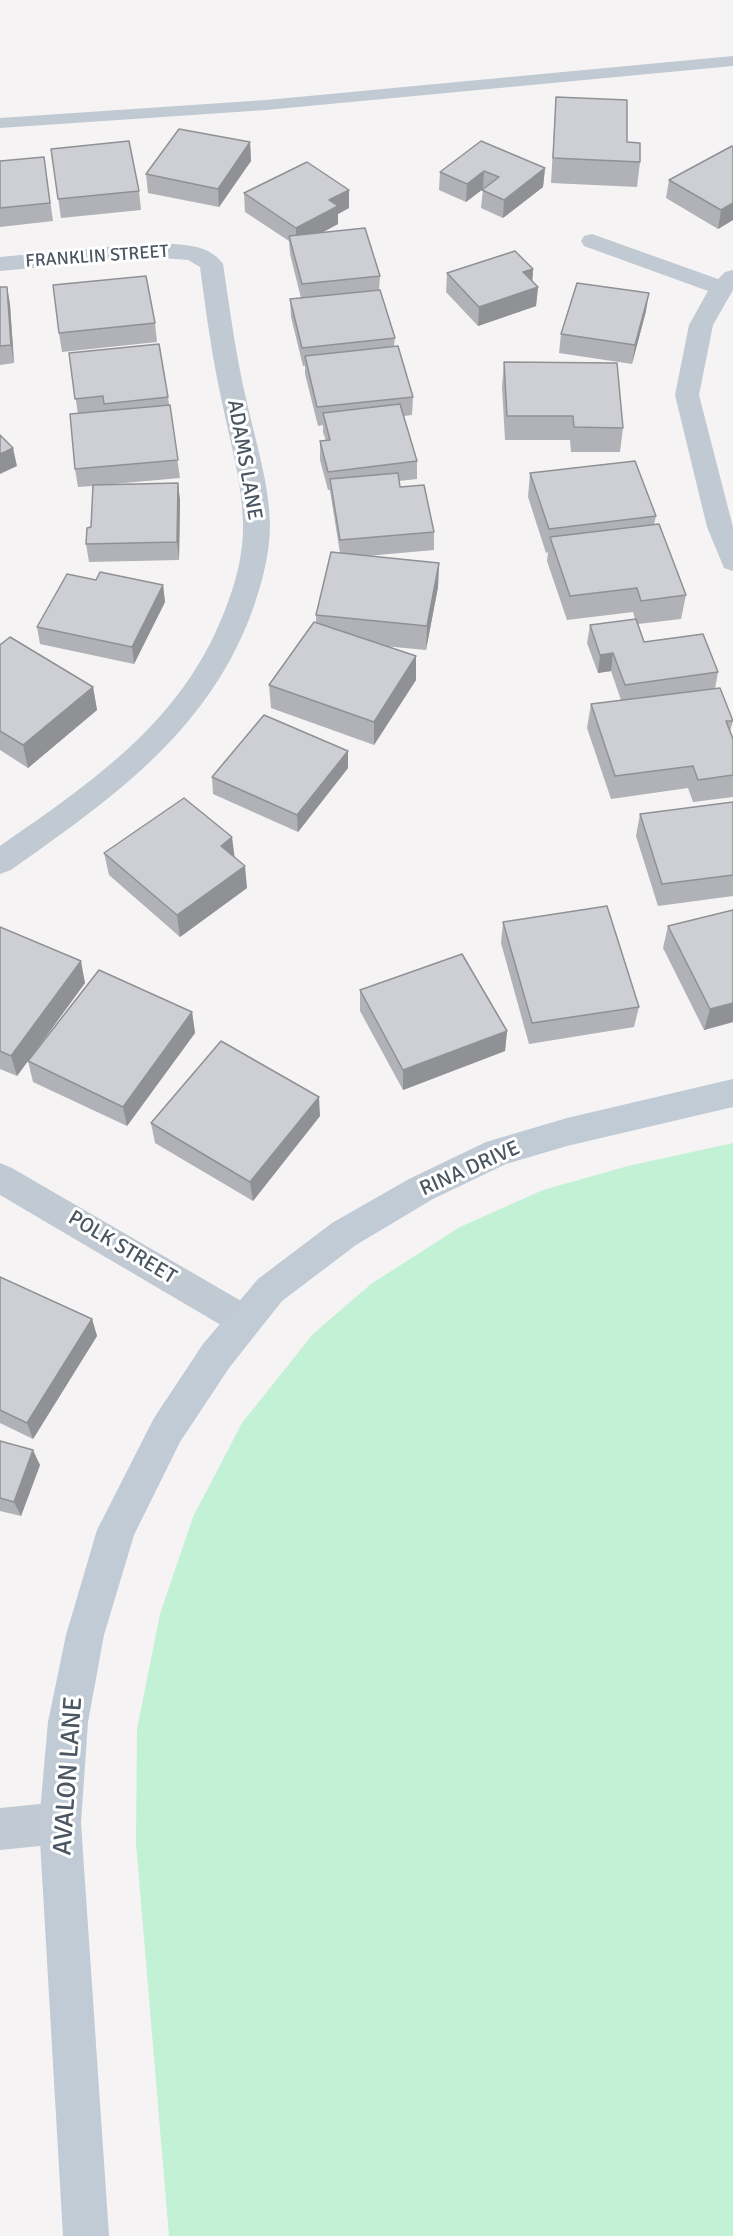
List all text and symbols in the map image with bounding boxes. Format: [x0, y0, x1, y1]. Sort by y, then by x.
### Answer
street label: FRANKLIN STREET [25, 241, 169, 273]
street label: ADAMS LANE [221, 398, 267, 522]
street label: RINA DRIVE [416, 1136, 524, 1202]
street label: POLK STREET [63, 1206, 181, 1290]
street label: AVALON LANE [48, 1696, 90, 1856]

